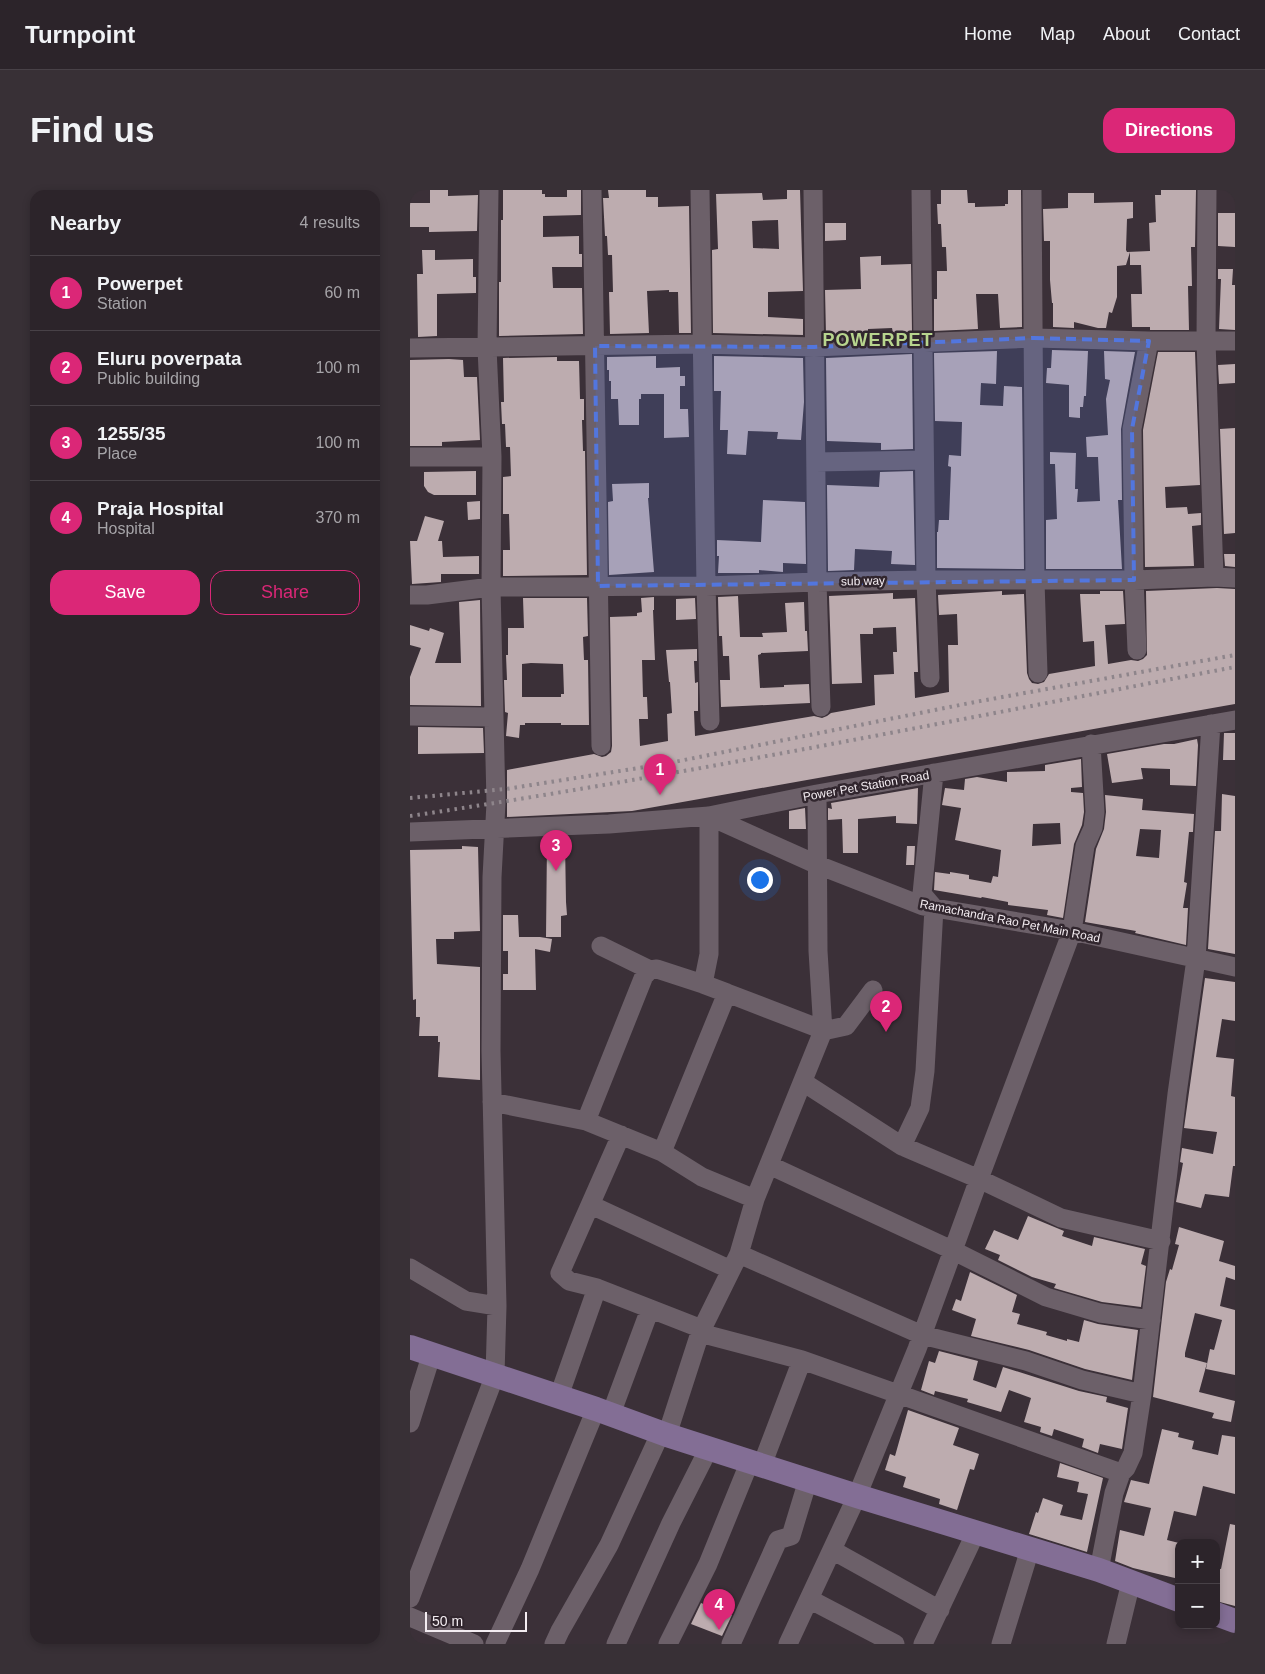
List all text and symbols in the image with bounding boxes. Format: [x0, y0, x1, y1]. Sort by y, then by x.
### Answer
text: Turnpoint [25, 21, 135, 48]
text: Home [964, 24, 1012, 44]
text: Map [1040, 24, 1075, 44]
text: About [1103, 24, 1150, 44]
text: Contact [1178, 24, 1240, 44]
button: Directions [1103, 108, 1235, 153]
text: Find us [30, 110, 154, 149]
text: Nearby [50, 211, 121, 234]
text: 4 results [300, 214, 360, 231]
text: Powerpet [97, 273, 183, 294]
text: 1 [62, 284, 70, 301]
text: 60 m [324, 284, 360, 301]
text: Station [97, 295, 147, 312]
district label: POWERPET [822, 330, 934, 350]
text: Eluru poverpata [97, 348, 242, 369]
text: 2 [62, 359, 70, 376]
text: 100 m [316, 359, 360, 376]
text: Public building [97, 370, 200, 387]
text: 1255/35 [97, 423, 166, 444]
text: 3 [62, 434, 70, 451]
text: 100 m [316, 434, 360, 451]
text: Place [97, 445, 137, 462]
text: Praja Hospital [97, 498, 224, 519]
text: 4 [62, 509, 70, 526]
text: 370 m [316, 509, 360, 526]
text: Hospital [97, 520, 155, 537]
button: Save [50, 570, 200, 615]
button: Share [210, 570, 360, 615]
street label: sub way [841, 574, 885, 588]
pin: 1 [644, 754, 676, 795]
street label: Power Pet Station Road [802, 768, 930, 804]
pin: 3 [540, 830, 572, 871]
your location [747, 867, 773, 893]
street label: Ramachandra Rao Pet Main Road [919, 897, 1101, 945]
pin: 2 [870, 991, 902, 1032]
map controls [1175, 1539, 1220, 1629]
button: + [1175, 1539, 1220, 1584]
button: − [1175, 1584, 1220, 1629]
pin: 4 [703, 1589, 735, 1630]
scale bar [425, 1609, 528, 1632]
text: 50 m [432, 1613, 463, 1629]

